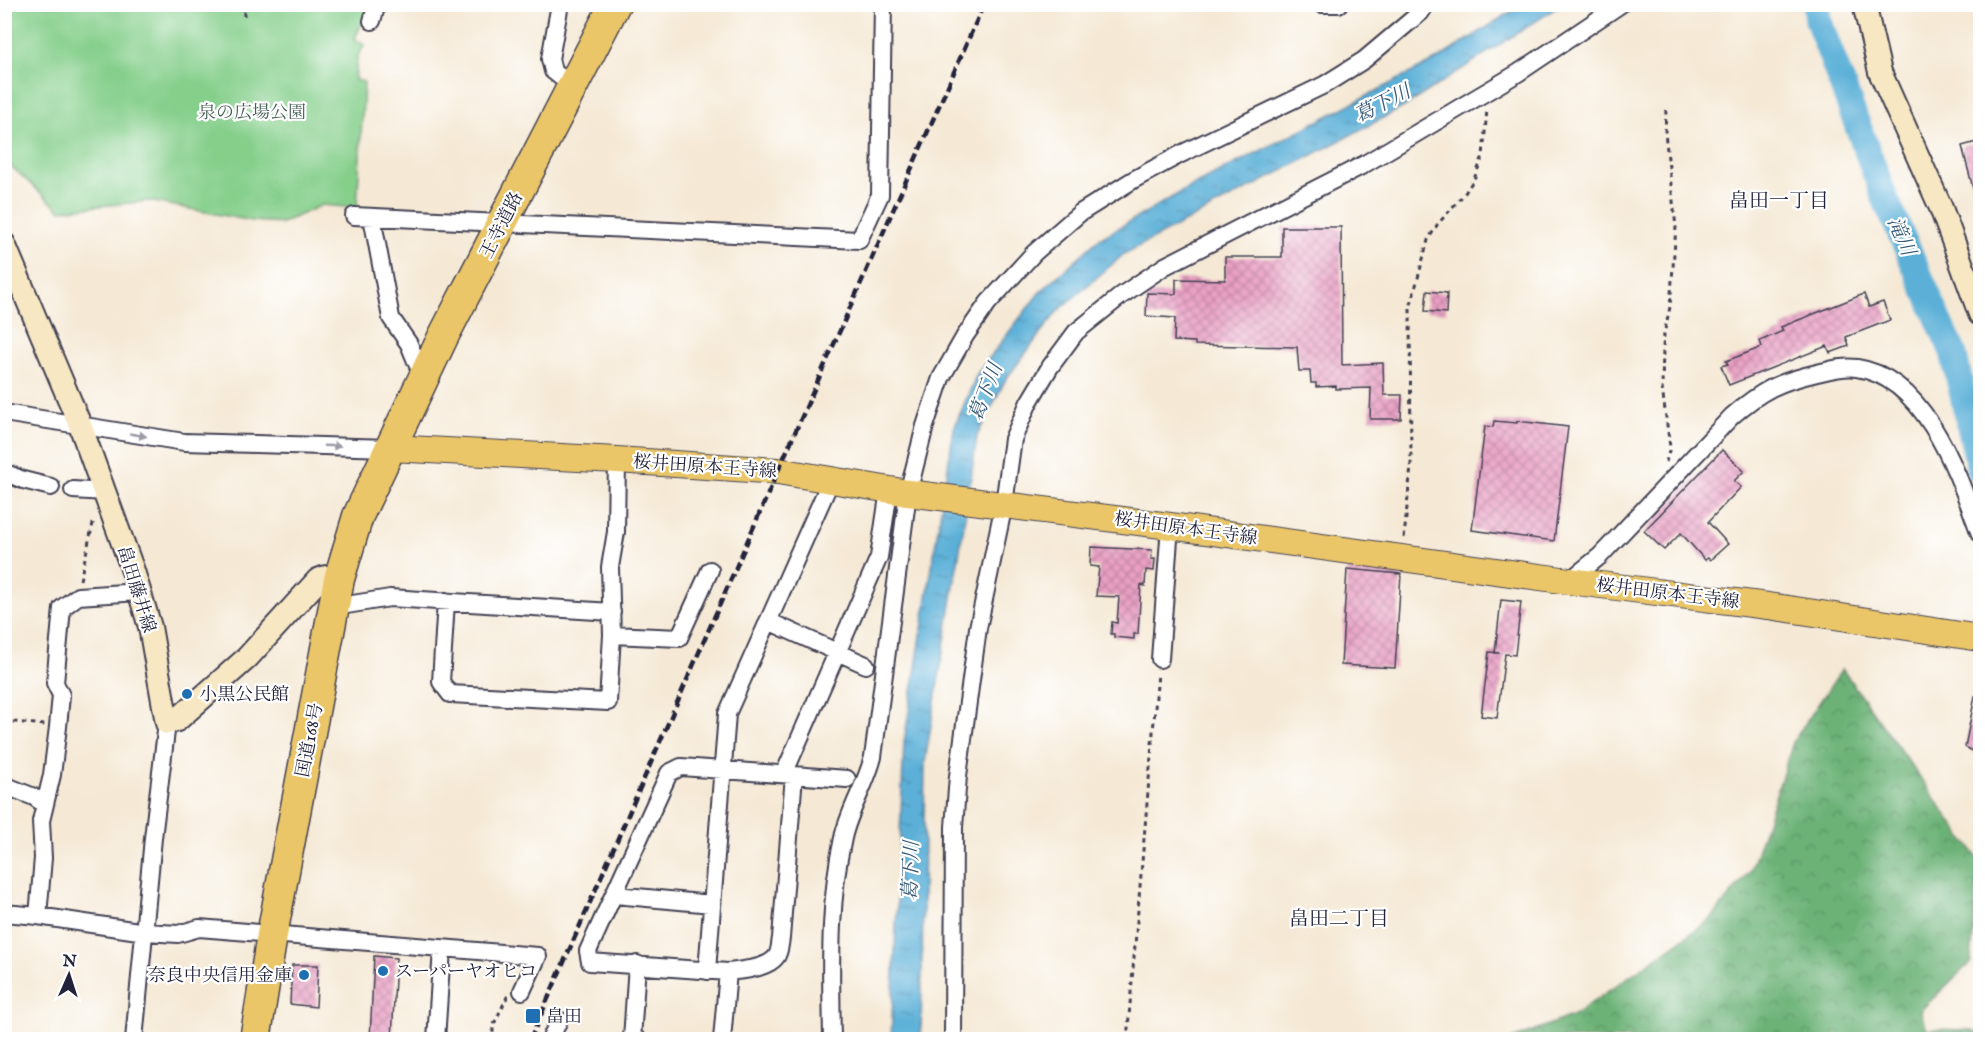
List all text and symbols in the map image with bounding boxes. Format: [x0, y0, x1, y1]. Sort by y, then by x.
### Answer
water label: 葛下川 [1350, 79, 1417, 129]
park label: 泉の広場公園 [198, 102, 306, 125]
street label: 王寺道路 [476, 188, 529, 263]
district label: 畠田一丁目 [1729, 189, 1829, 214]
water label: 滝川 [1881, 213, 1921, 262]
water label: 葛下川 [964, 358, 1010, 425]
one-way arrow [128, 430, 147, 439]
one-way arrow [323, 442, 342, 451]
street label: 桜井田原本王寺線 [632, 451, 778, 484]
street label: 桜井田原本王寺線 [1113, 508, 1259, 551]
street label: 畠田藤井線 [111, 543, 160, 636]
street label: 桜井田原本王寺線 [1595, 574, 1741, 615]
place label: 小黒公民館 [199, 684, 289, 707]
marker: 小黒公民館 [180, 687, 194, 701]
street label: 国道168号 [292, 701, 329, 779]
water label: 葛下川 [898, 839, 925, 901]
district label: 畠田二丁目 [1289, 907, 1389, 932]
north arrow [39, 945, 99, 1005]
text: N [61, 952, 77, 972]
place label: スーパーヤオヒコ [395, 961, 537, 984]
marker: スーパーヤオヒコ [376, 964, 390, 978]
place label: 奈良中央信用金庫 [148, 965, 292, 988]
marker: 奈良中央信用金庫 [297, 968, 311, 982]
place label: 畠田 [546, 1006, 582, 1029]
marker: 畠田 [524, 1007, 542, 1025]

